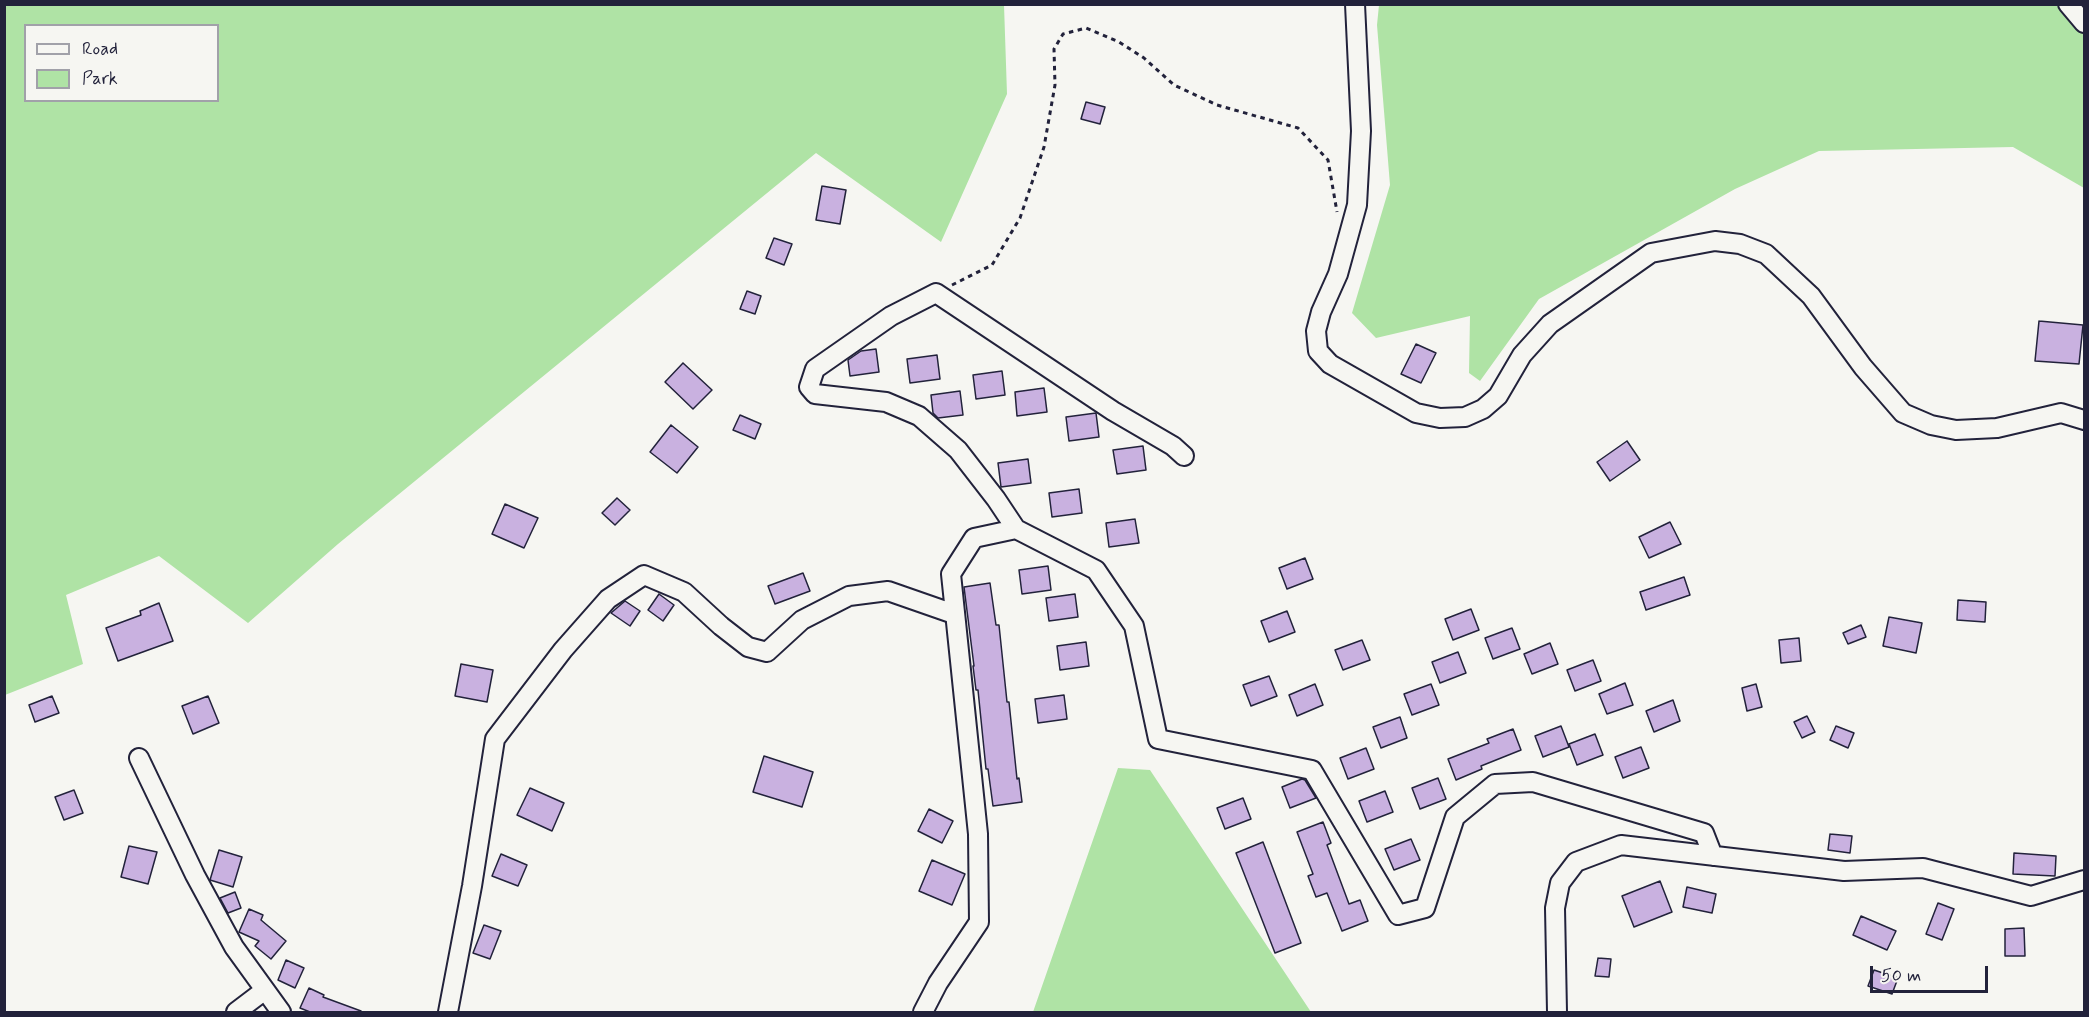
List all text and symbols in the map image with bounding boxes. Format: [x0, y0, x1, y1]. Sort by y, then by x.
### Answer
legend [24, 24, 219, 102]
text: Road [82, 37, 118, 61]
text: Park [82, 67, 118, 91]
scale bar [1873, 954, 1992, 992]
text: 50 m [1881, 964, 1921, 988]

